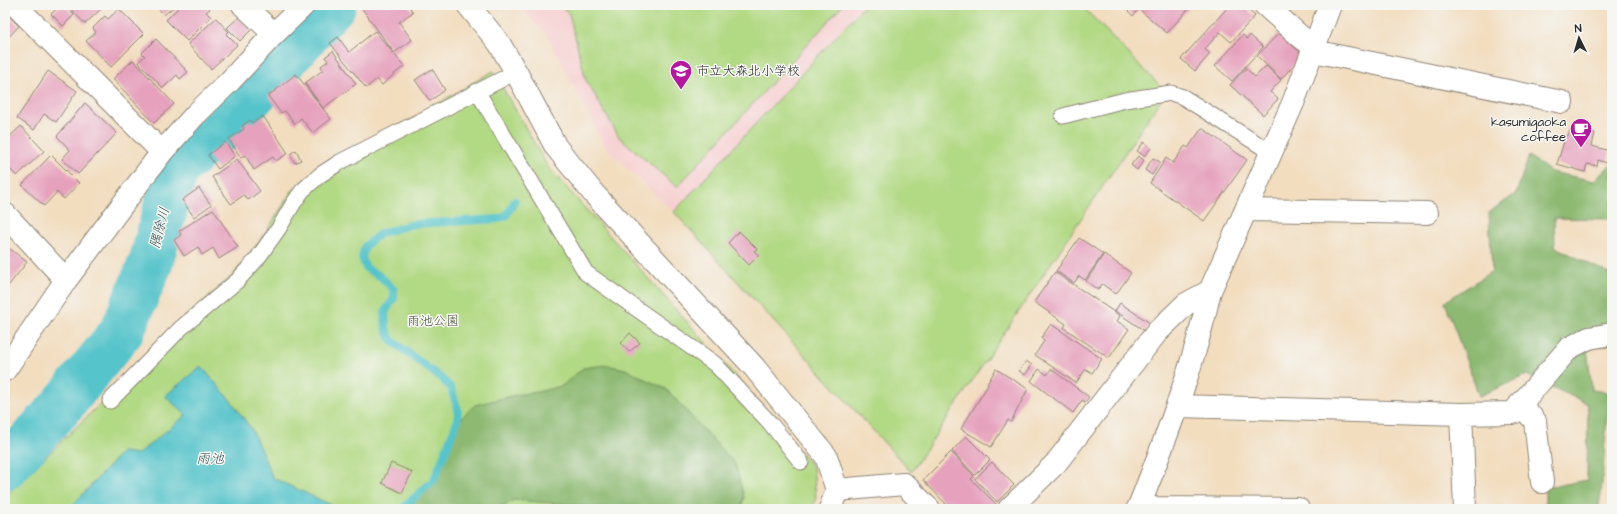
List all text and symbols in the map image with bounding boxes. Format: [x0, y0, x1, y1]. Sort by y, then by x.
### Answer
north arrow [1559, 18, 1599, 58]
text: N [1574, 21, 1582, 36]
school or university icon: 市立大森北小学校 [668, 58, 694, 91]
place label: 市立大森北小学校 [696, 62, 800, 80]
place label: kasumigaoka coffee [1491, 113, 1566, 146]
cafe icon: kasumigaoka coffee [1568, 116, 1594, 149]
water label: 隅除川 [145, 205, 175, 251]
park label: 雨池公園 [407, 312, 459, 330]
water label: 雨池 [196, 449, 225, 469]

